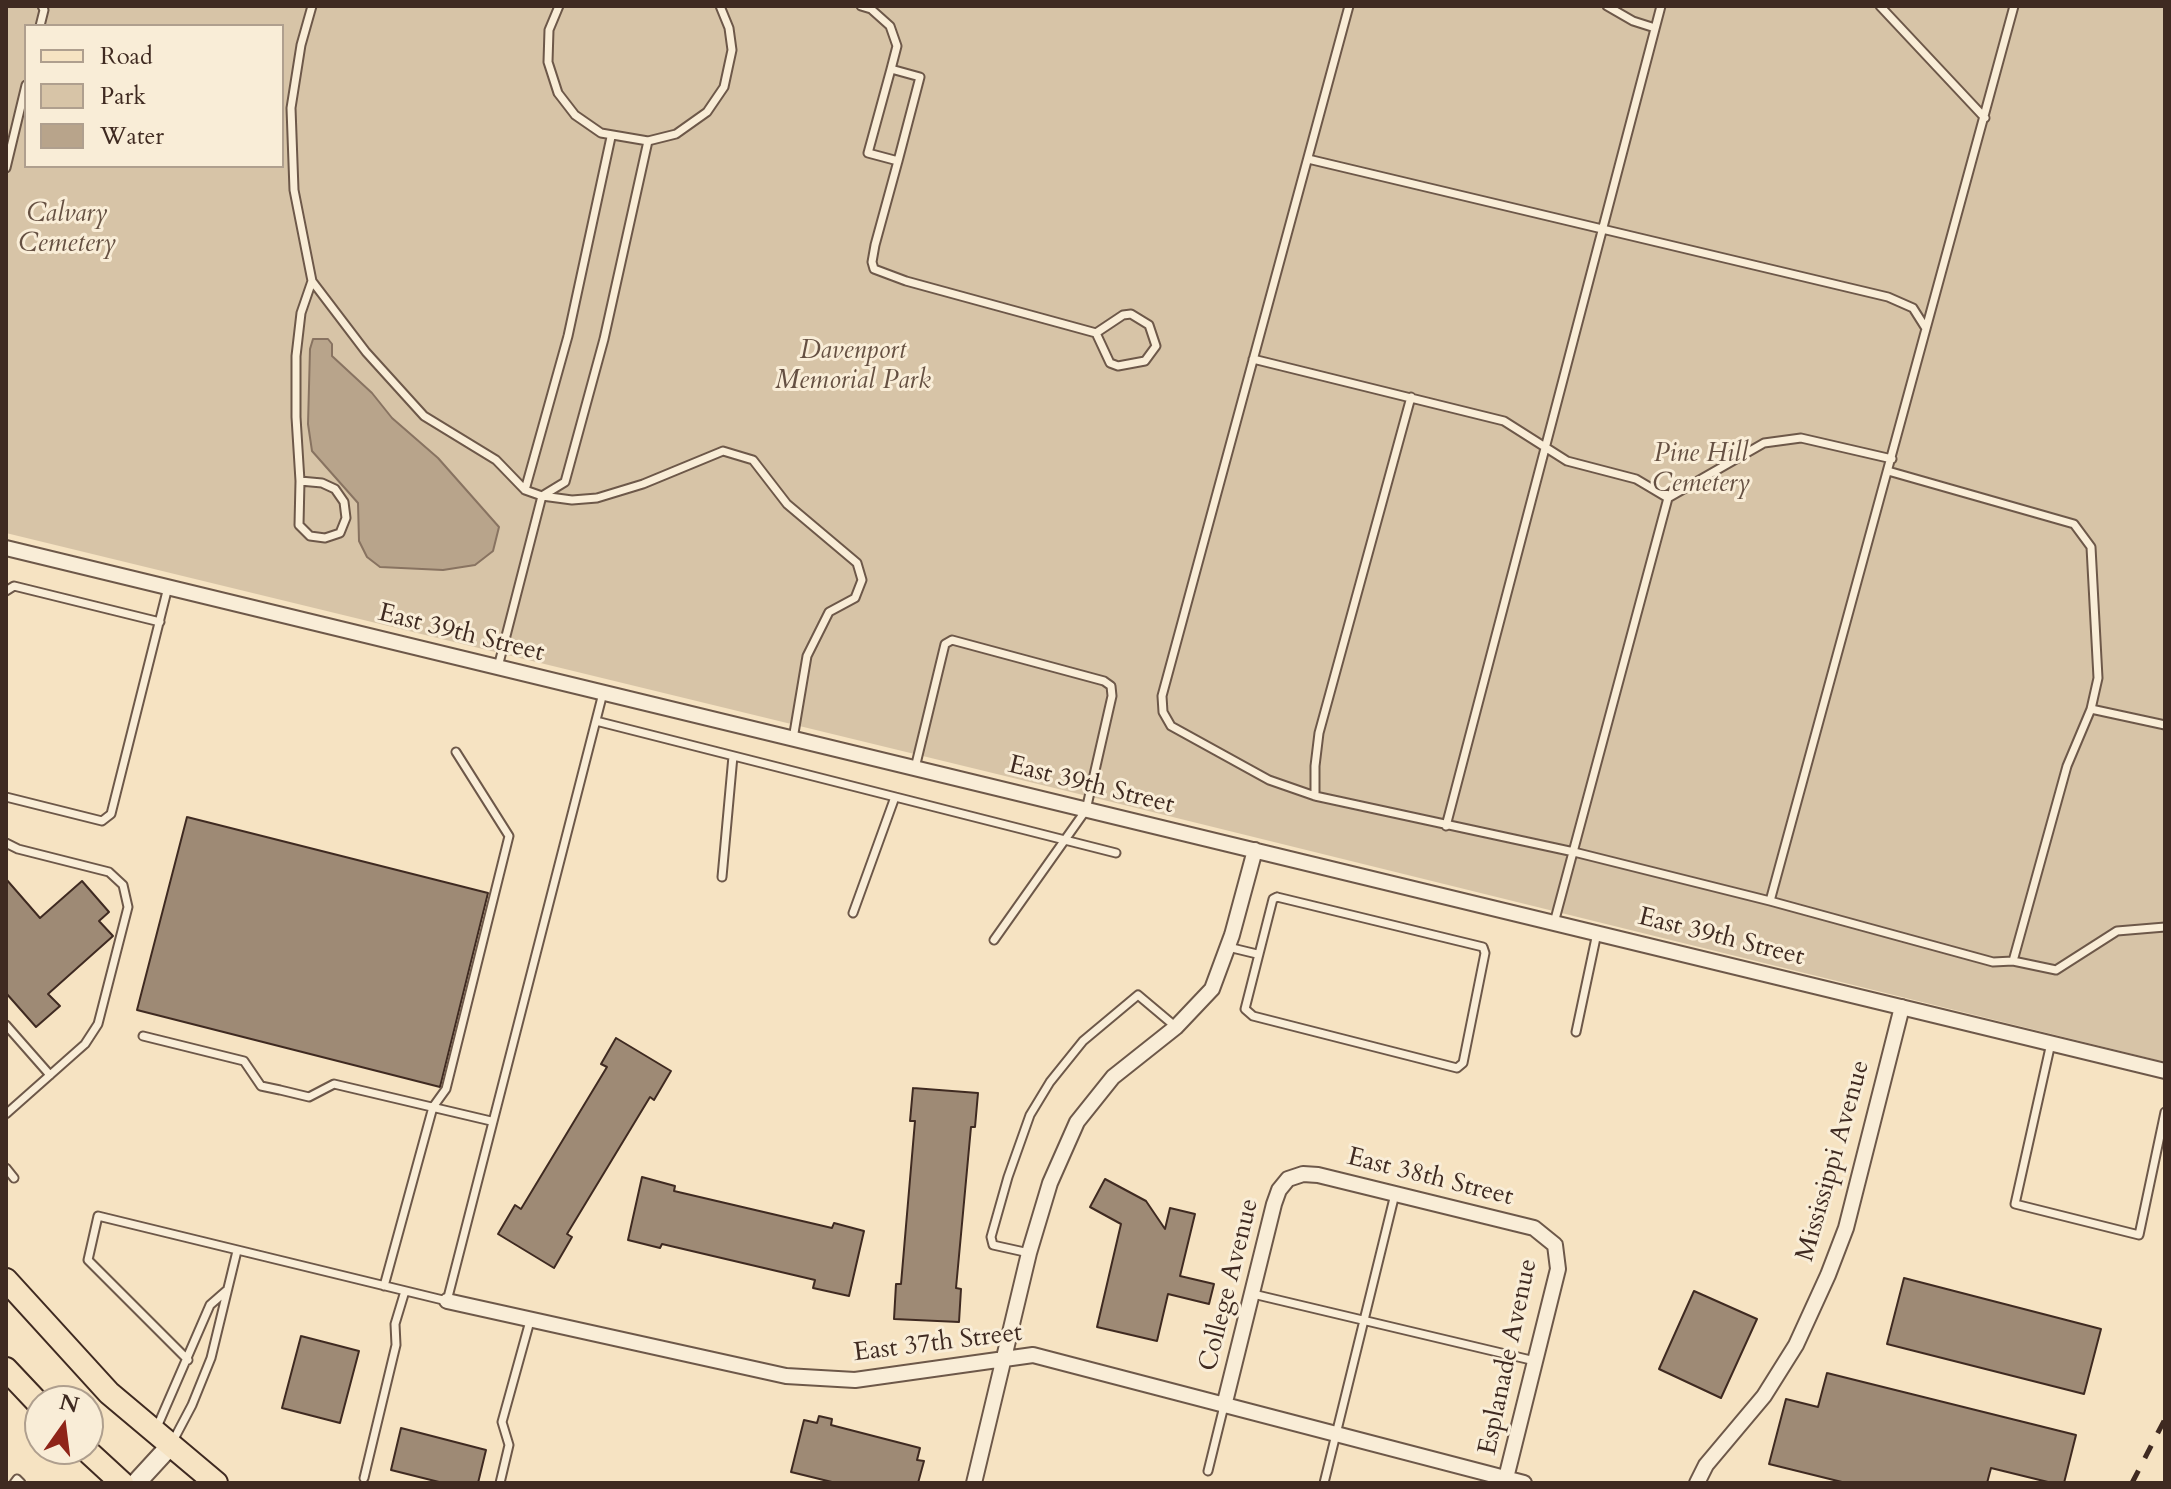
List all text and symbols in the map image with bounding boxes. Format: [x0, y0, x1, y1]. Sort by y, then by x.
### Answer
legend [24, 24, 284, 168]
text: Road [100, 40, 153, 73]
text: Park [100, 80, 146, 113]
text: Water [100, 120, 164, 153]
park label: Calvary Cemetery [18, 199, 116, 260]
park label: Davenport Memorial Park [775, 336, 931, 398]
park label: Pine Hill Cemetery [1652, 439, 1750, 500]
street label: East 39th Street [375, 598, 547, 670]
street label: East 39th Street [1005, 750, 1177, 822]
street label: East 39th Street [1635, 902, 1807, 974]
street label: Mississippi Avenue [1790, 1057, 1878, 1265]
street label: East 38th Street [1344, 1142, 1516, 1214]
street label: College Avenue [1193, 1196, 1267, 1374]
street label: Esplanade Avenue [1473, 1256, 1545, 1458]
street label: East 37th Street [852, 1318, 1024, 1370]
north arrow [24, 1385, 104, 1465]
text: N [56, 1387, 82, 1421]

